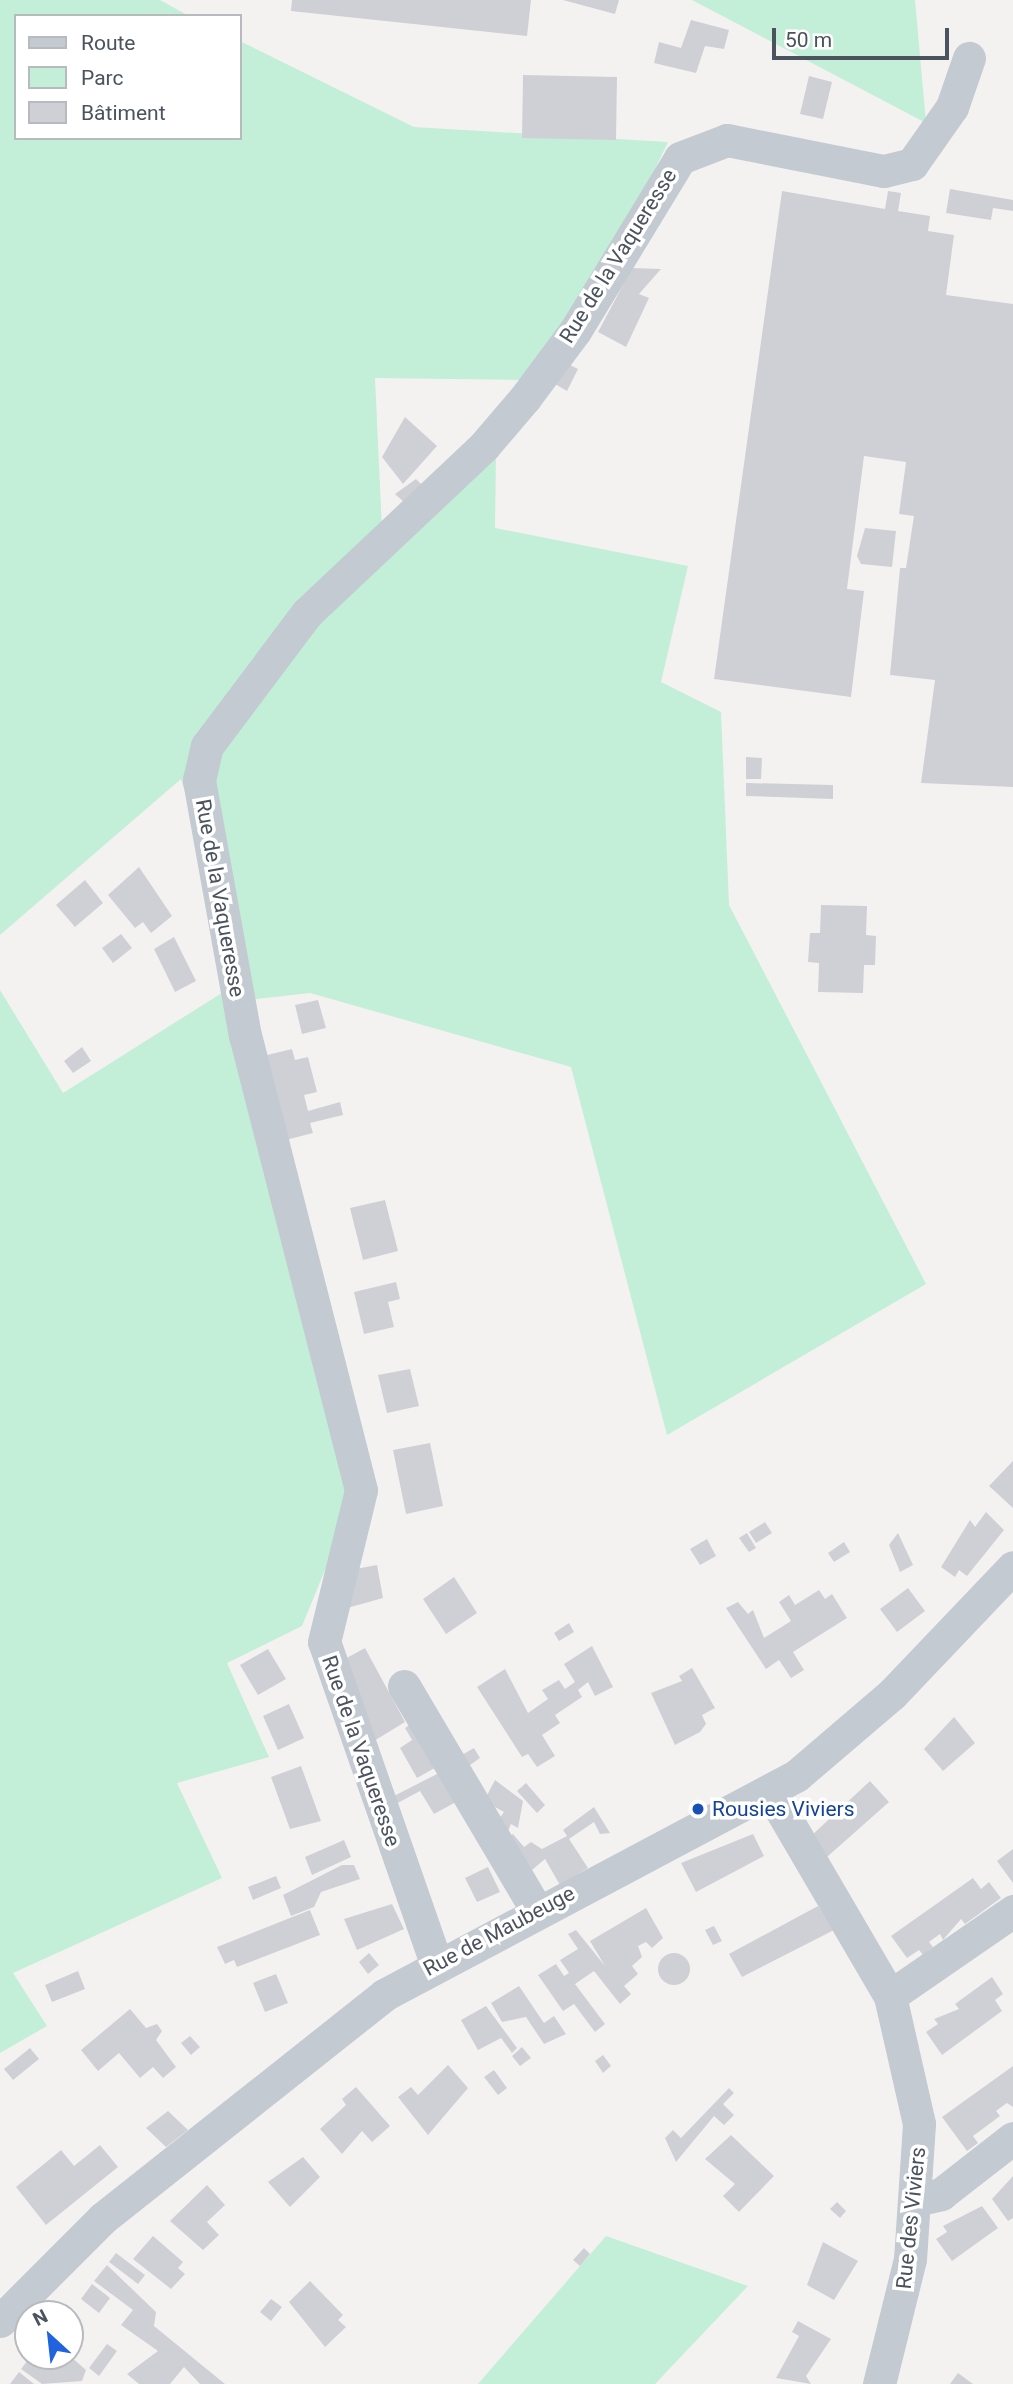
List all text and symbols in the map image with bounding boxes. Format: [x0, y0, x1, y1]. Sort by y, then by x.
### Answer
legend [14, 14, 242, 140]
scale bar [775, 14, 952, 58]
text: 50 m [785, 28, 832, 52]
text: Route [81, 31, 136, 55]
text: Parc [81, 66, 123, 90]
text: Bâtiment [81, 101, 166, 125]
street label: Rue de la Vaqueresse [554, 164, 682, 348]
street label: Rue de la Vaqueresse [190, 797, 250, 999]
street label: Rue de la Vaqueresse [316, 1652, 406, 1850]
place label: Rousies Viviers [712, 1796, 854, 1822]
marker: Rousies Viviers [690, 1801, 706, 1817]
street label: Rue de Maubeuge [419, 1880, 579, 1982]
street label: Rue des Viviers [891, 2146, 931, 2290]
north arrow [14, 2300, 84, 2370]
text: N [29, 2304, 51, 2331]

